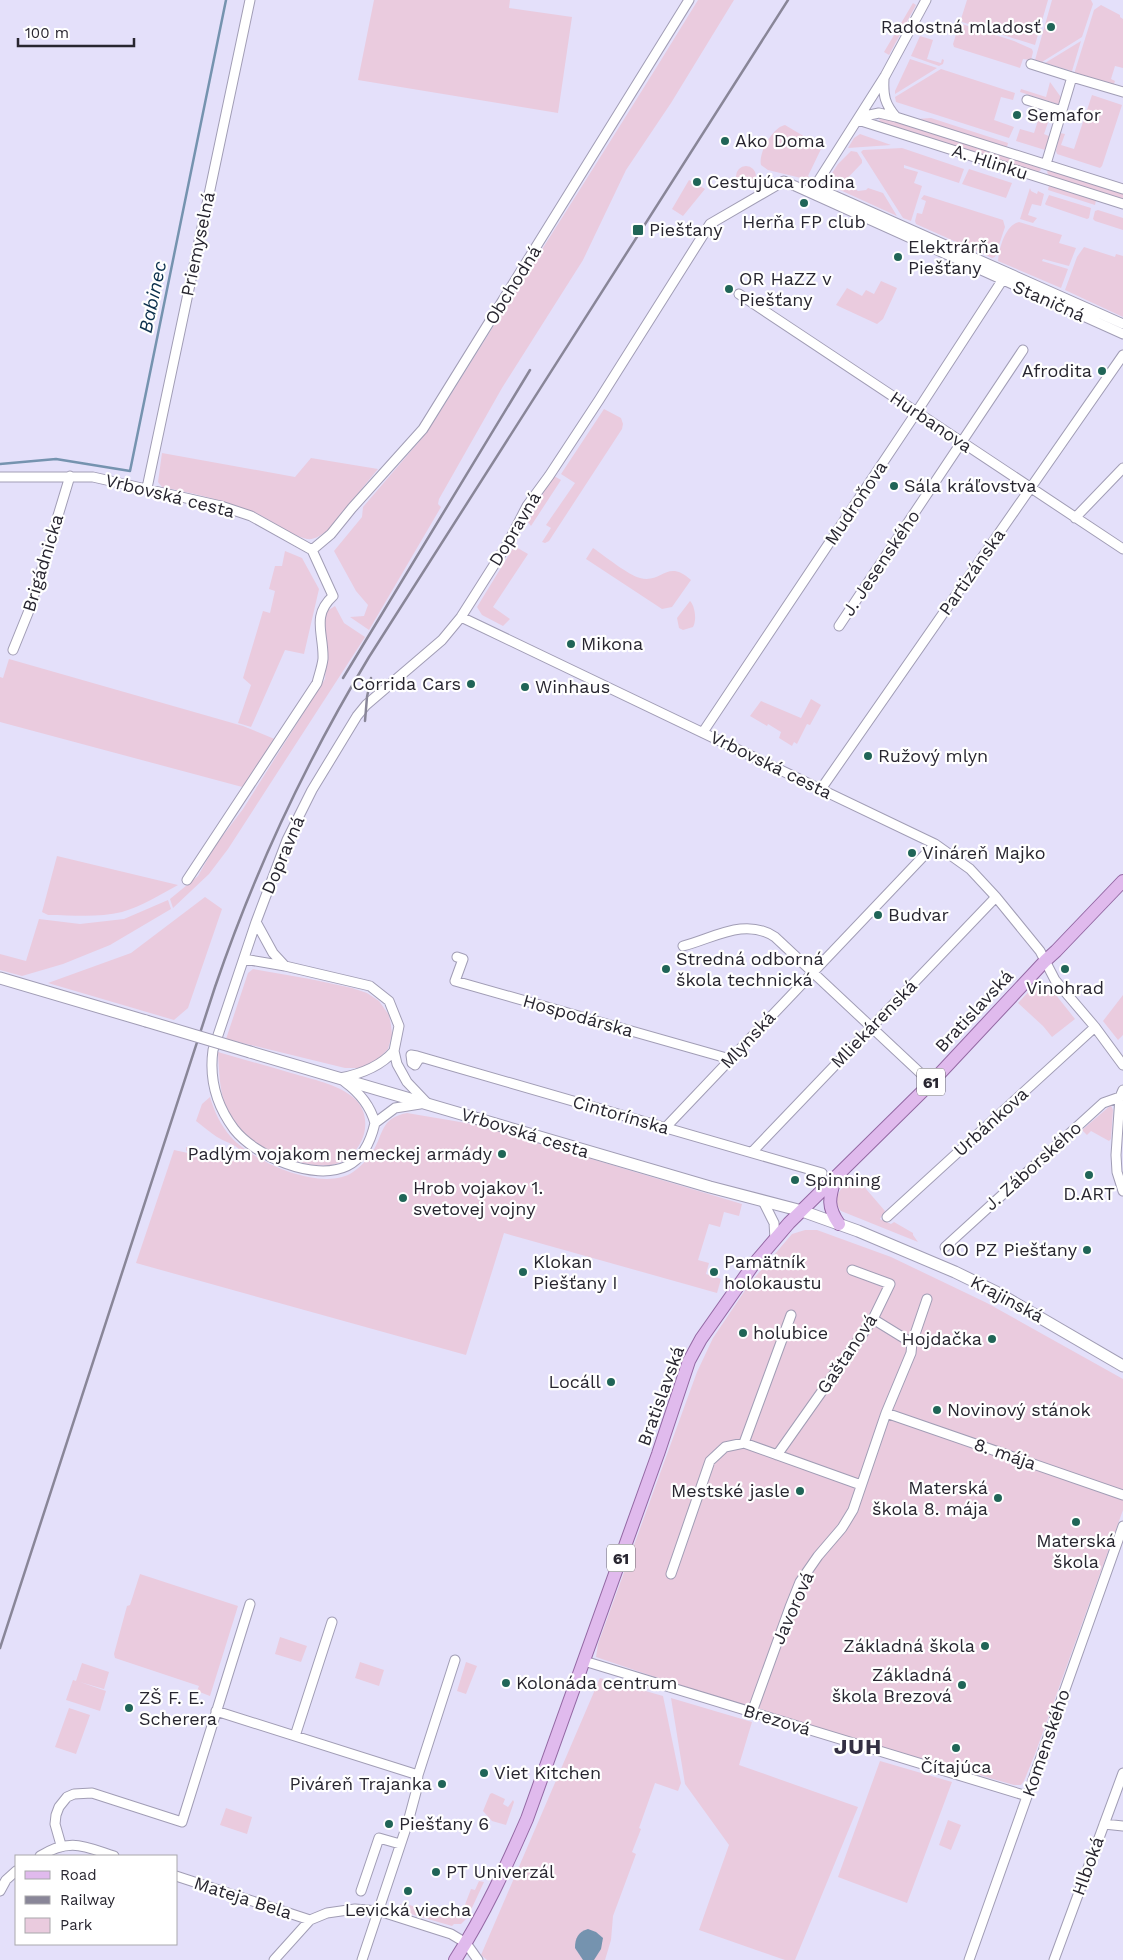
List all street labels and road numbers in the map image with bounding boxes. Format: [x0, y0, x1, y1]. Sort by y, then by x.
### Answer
street label: A. Hlinku [949, 139, 1031, 184]
street label: Priemyselná [176, 190, 219, 298]
street label: Obchodná [480, 241, 545, 328]
street label: Staničná [1010, 275, 1088, 326]
street label: Hurbanova [886, 387, 976, 457]
street label: Mudroňova [820, 457, 891, 549]
street label: Vrbovská cesta [103, 469, 237, 522]
street label: Dopravná [484, 488, 545, 570]
street label: J. Jesenského [837, 506, 924, 620]
street label: Brigádnicka [18, 511, 67, 614]
street label: Partizánska [934, 524, 1009, 619]
street label: Vrbovská cesta [707, 726, 835, 803]
street label: Dopravná [257, 813, 308, 897]
street label: Bratislavská [930, 965, 1017, 1056]
street label: Mliekárenská [826, 975, 921, 1072]
street label: Hospodárska [521, 990, 636, 1041]
street label: Mlynská [716, 1007, 779, 1073]
road number: 61 [917, 1068, 945, 1096]
street label: Urbánkova [949, 1083, 1032, 1160]
street label: Cintorínska [570, 1091, 672, 1138]
street label: Vrbovská cesta [459, 1103, 592, 1162]
street label: J. Záborského [980, 1117, 1085, 1215]
street label: Krajinská [967, 1271, 1047, 1326]
street label: Gaštanová [812, 1310, 881, 1398]
street label: Bratislavská [633, 1343, 688, 1449]
street label: 8. mája [971, 1433, 1039, 1474]
road number: 61 [607, 1545, 635, 1572]
street label: Javorová [767, 1568, 818, 1647]
street label: Komenského [1017, 1686, 1074, 1799]
street label: Brezová [741, 1699, 813, 1740]
street label: Hlboká [1067, 1834, 1108, 1898]
street label: Mateja Bela [192, 1872, 295, 1923]

